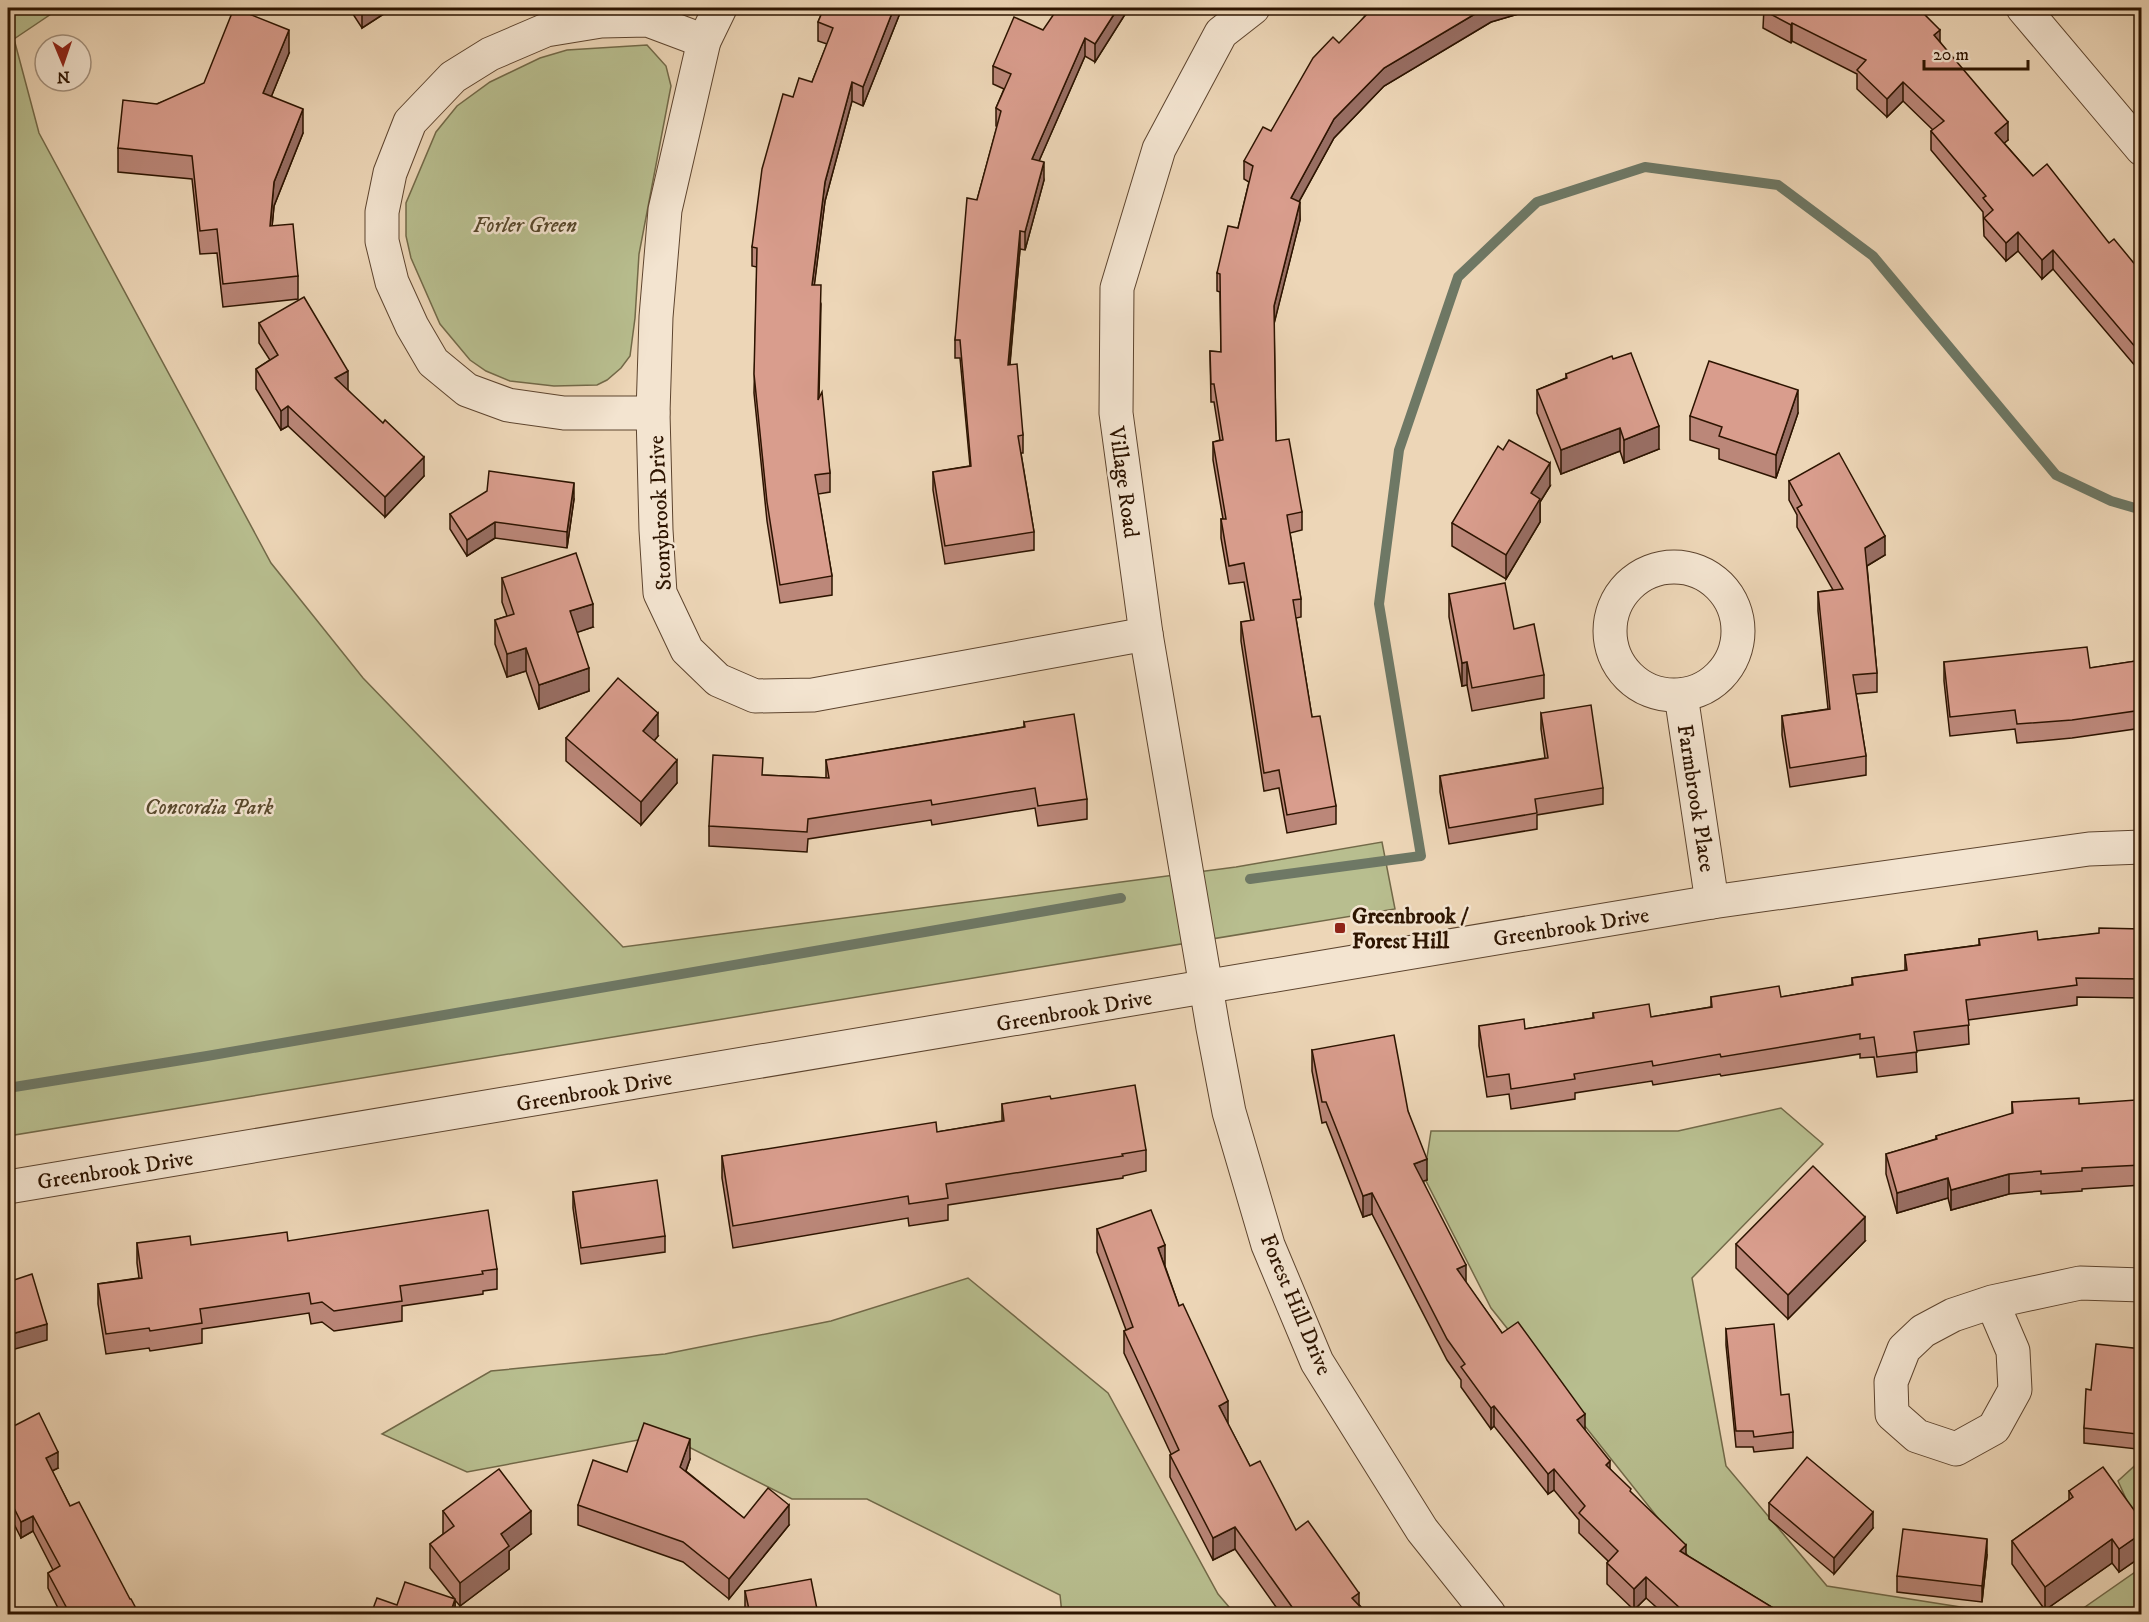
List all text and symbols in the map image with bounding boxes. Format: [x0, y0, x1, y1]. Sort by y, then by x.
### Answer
north arrow [33, 33, 93, 93]
scale bar [1924, 33, 2028, 71]
text: 20 m [1933, 44, 1969, 66]
text: N [57, 67, 70, 87]
park label: Forler Green [473, 212, 577, 239]
street label: Village Road [1102, 424, 1145, 540]
street label: Stonybrook Drive [643, 435, 678, 591]
street label: Farmbrook Place [1671, 722, 1721, 874]
park label: Concordia Park [144, 794, 274, 821]
street label: Greenbrook Drive [1491, 902, 1651, 953]
place label: Greenbrook / Forest Hill [1352, 903, 1469, 955]
marker: Greenbrook / Forest Hill [1333, 921, 1347, 935]
street label: Greenbrook Drive [994, 984, 1154, 1038]
street label: Greenbrook Drive [514, 1064, 674, 1118]
street label: Greenbrook Drive [35, 1145, 195, 1196]
street label: Forest Hill Drive [1254, 1230, 1338, 1379]

